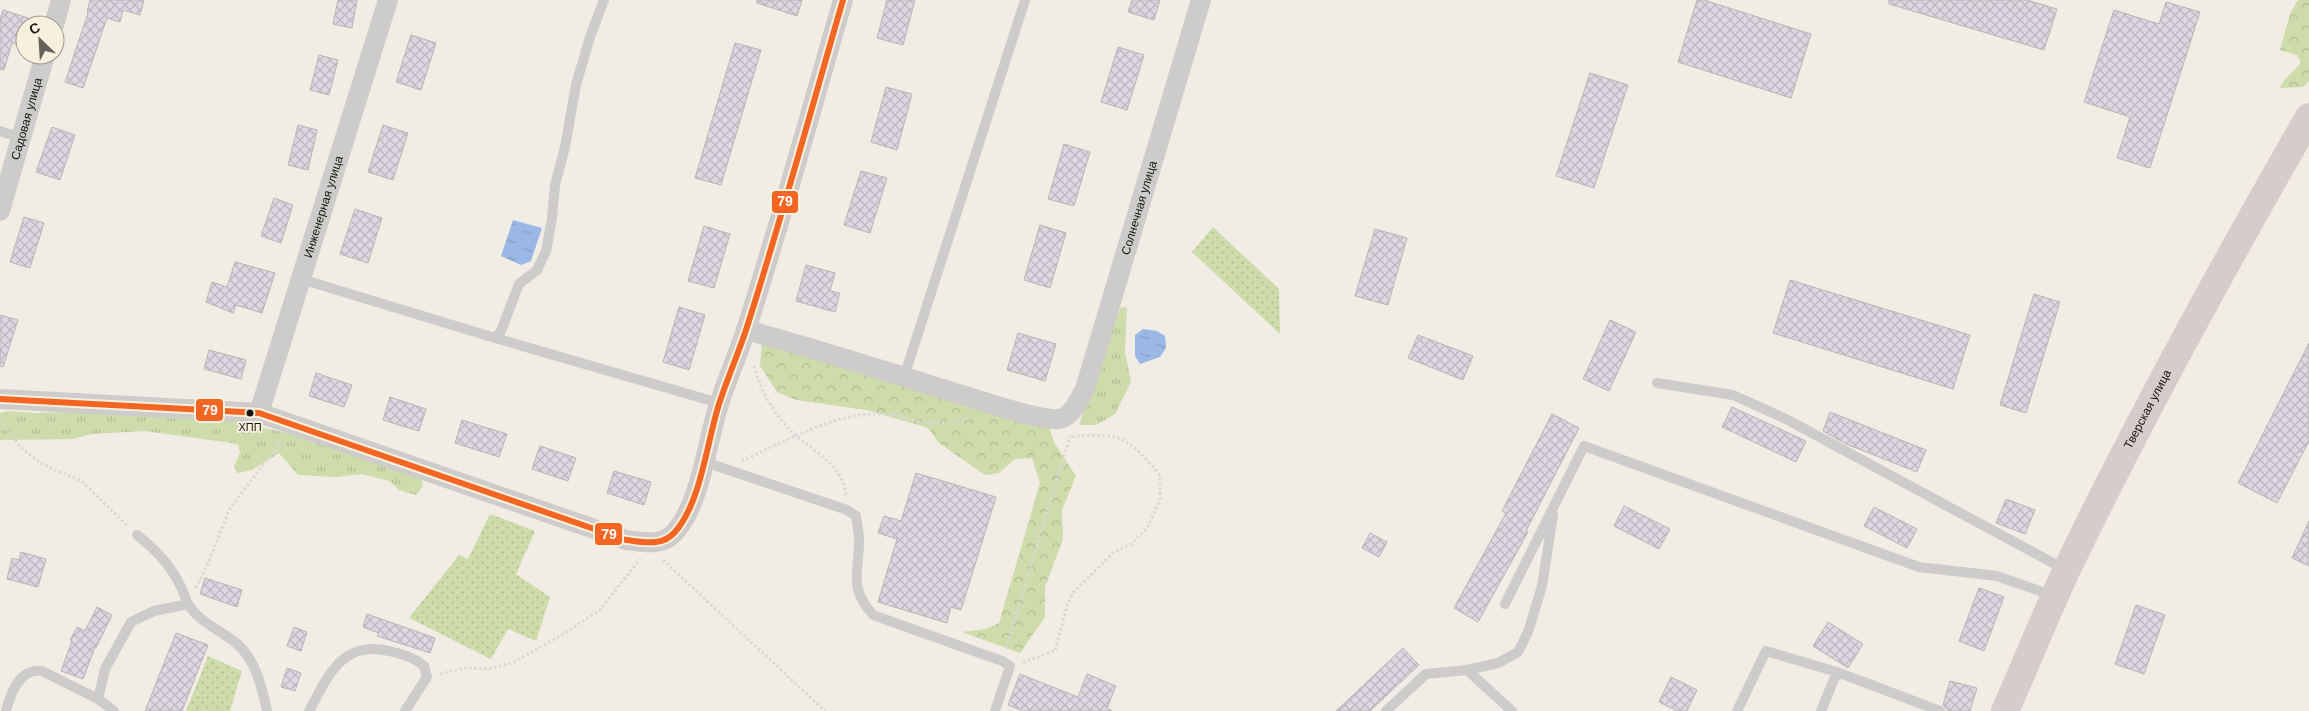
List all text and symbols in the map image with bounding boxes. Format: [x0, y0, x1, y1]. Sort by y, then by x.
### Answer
north arrow [15, 15, 65, 65]
text: С [27, 19, 42, 38]
street label: Садовая улица [8, 76, 45, 162]
street label: Инженерная улица [301, 154, 346, 260]
street label: Солнечная улица [1118, 159, 1160, 257]
line badge: 79 [771, 190, 799, 214]
text: 79 [777, 193, 793, 209]
street label: Тверская улица [2121, 367, 2174, 451]
line badge: 79 [195, 398, 224, 422]
text: 79 [202, 402, 218, 418]
marker: ХПП [245, 408, 255, 418]
place label: ХПП [238, 421, 262, 433]
line badge: 79 [594, 522, 623, 546]
text: 79 [601, 526, 617, 542]

